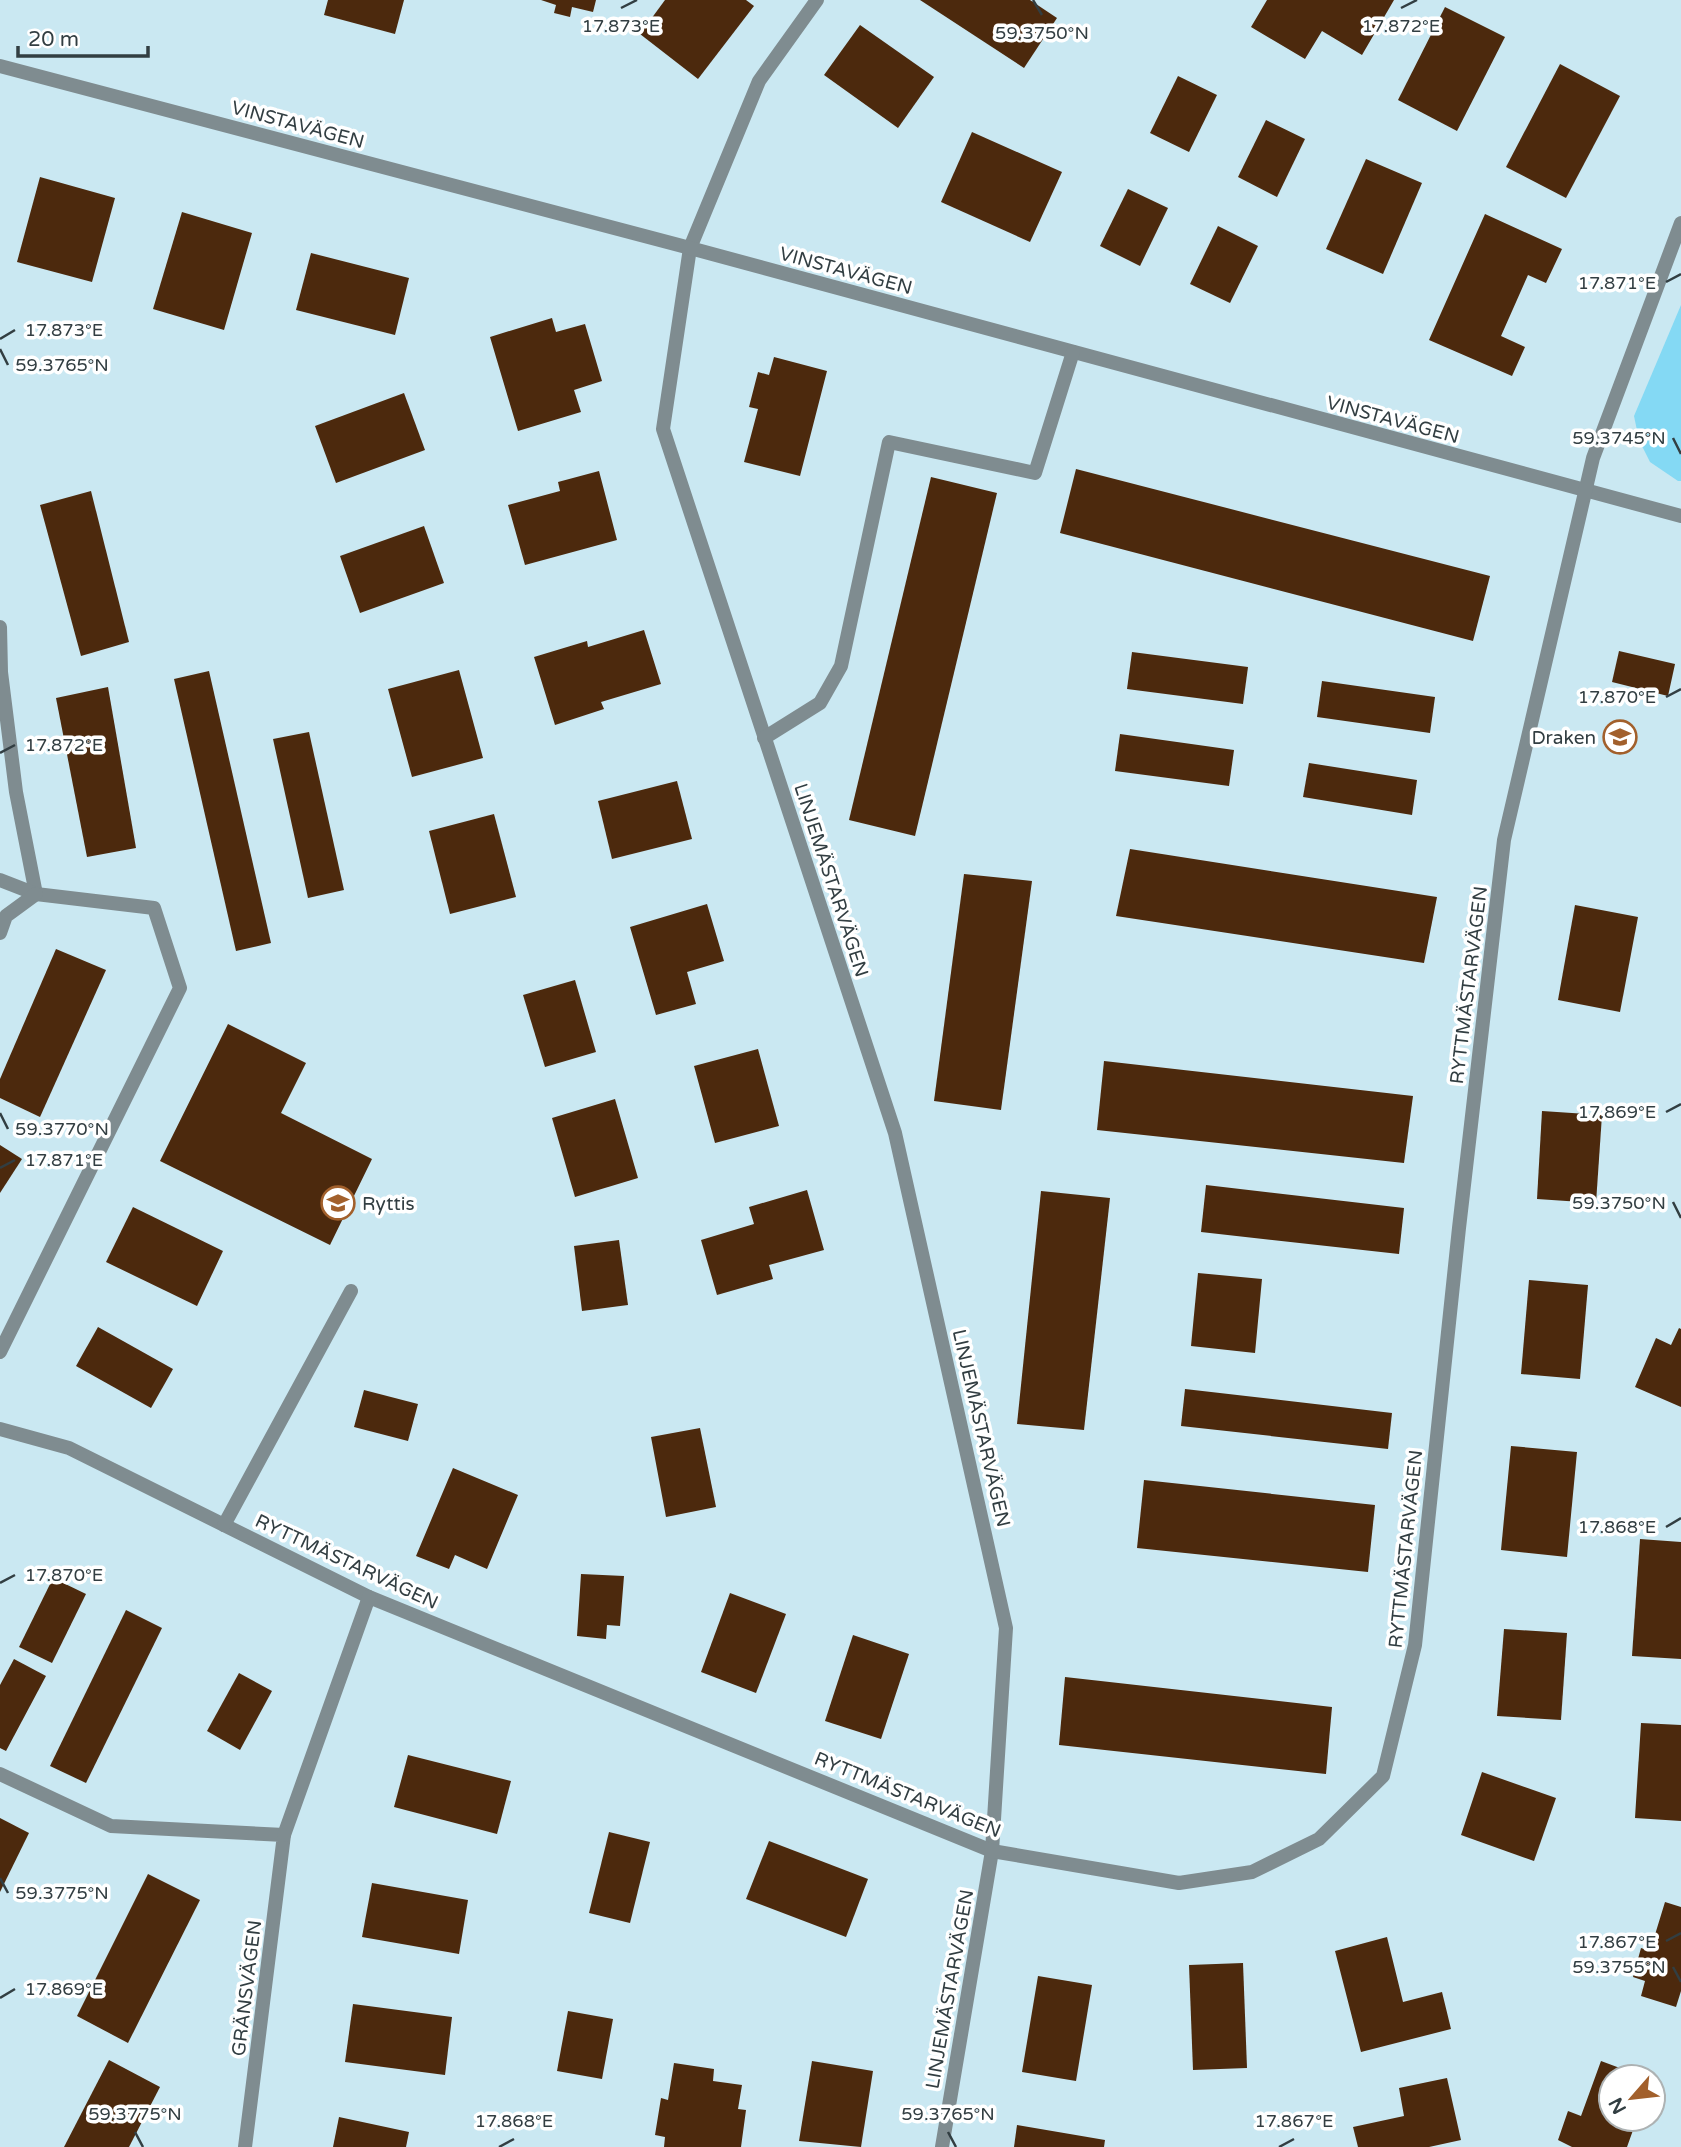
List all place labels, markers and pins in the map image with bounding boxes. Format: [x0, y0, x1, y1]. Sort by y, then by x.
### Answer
school or university icon: Draken [1601, 718, 1639, 756]
place label: Draken [1531, 727, 1596, 749]
school or university icon: Ryttis [319, 1184, 357, 1222]
place label: Ryttis [362, 1193, 415, 1215]

